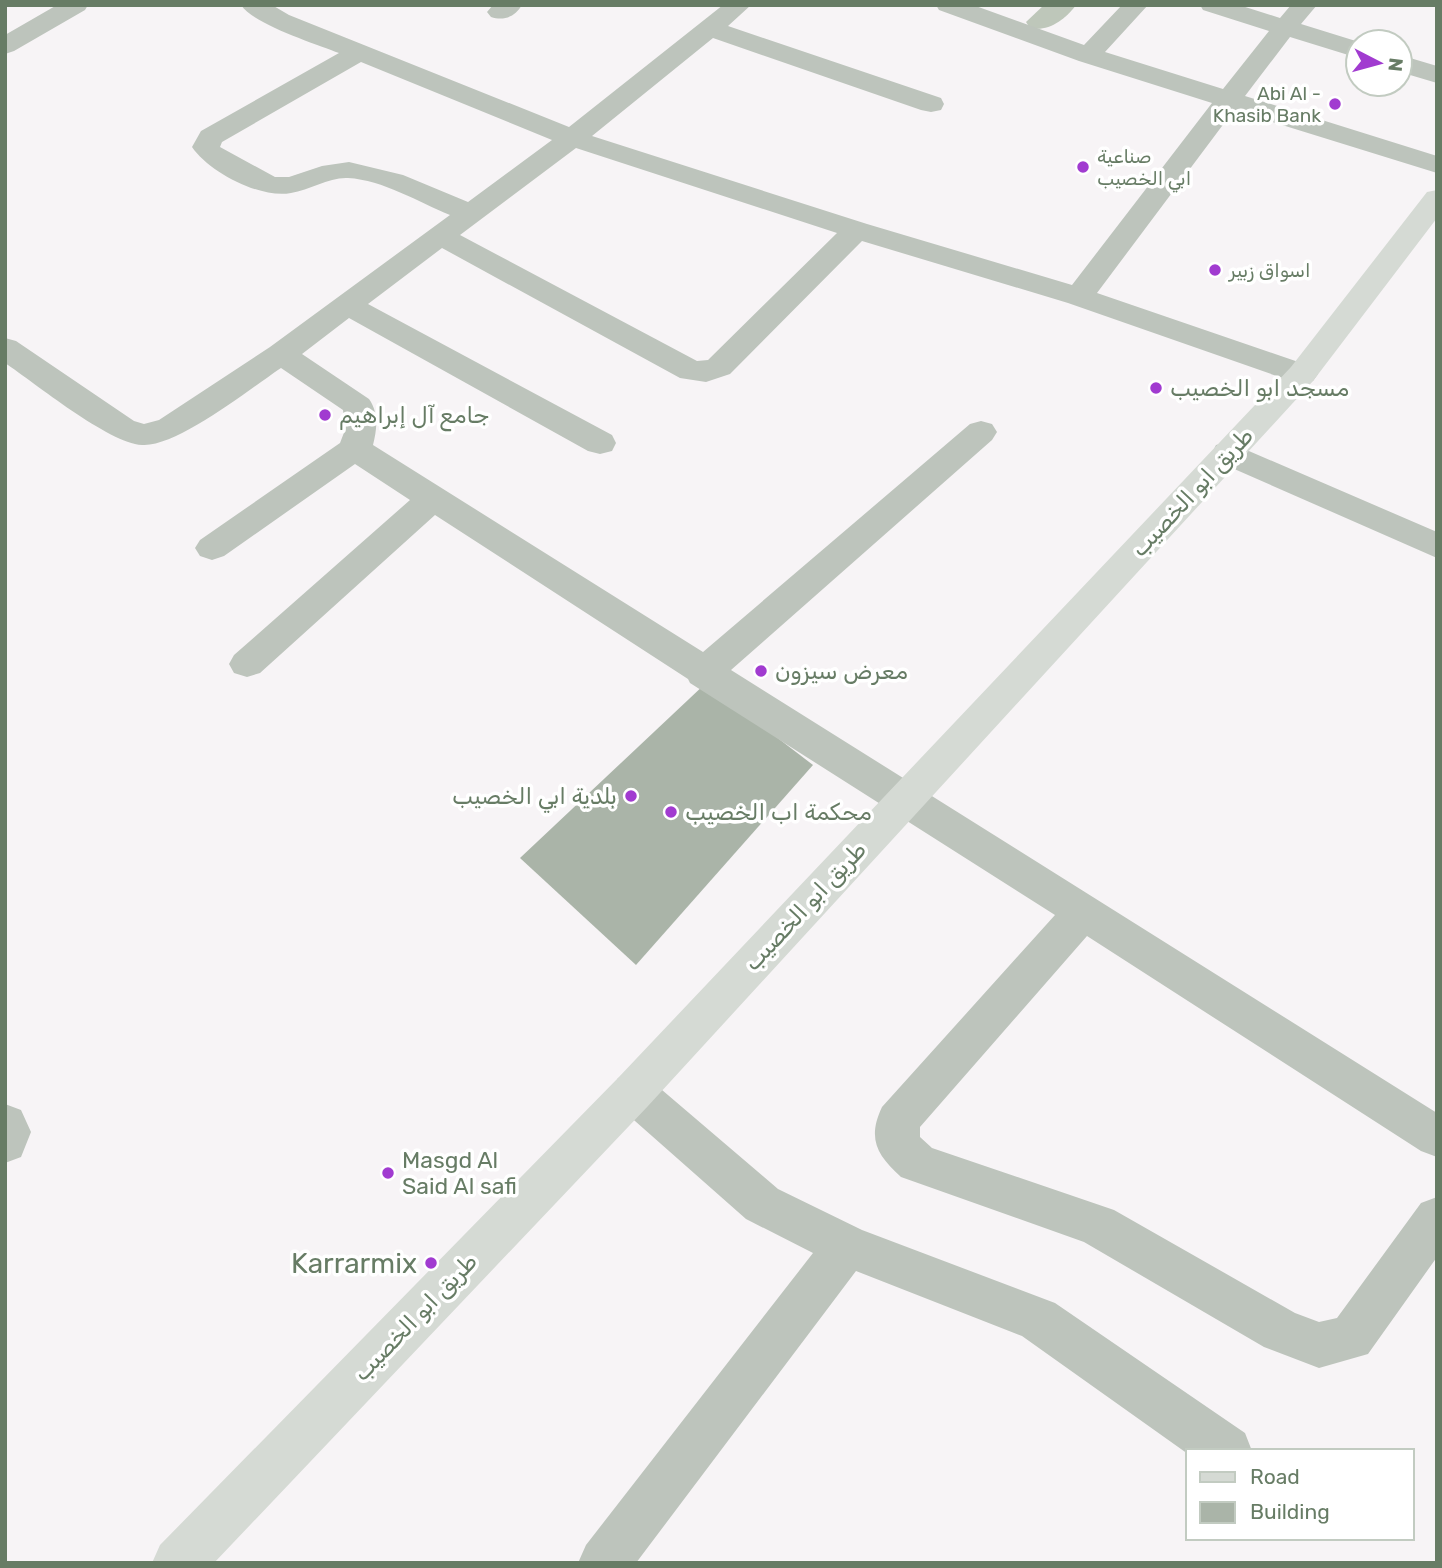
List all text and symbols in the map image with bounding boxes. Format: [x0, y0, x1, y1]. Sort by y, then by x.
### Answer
north arrow [1344, 28, 1414, 98]
text: N [1383, 57, 1408, 73]
place label: Abi Al - Khasib Bank [1213, 82, 1321, 127]
marker: Abi Al - Khasib Bank [1327, 96, 1343, 112]
place label: صناعية ابي الخصيب [1097, 145, 1191, 193]
marker: صناعية ابي الخصيب [1075, 159, 1091, 175]
place label: اسواق زبير [1228, 259, 1311, 282]
marker: اسواق زبير [1207, 262, 1223, 278]
place label: مسجد ابو الخصيب [1170, 374, 1349, 402]
marker: مسجد ابو الخصيب [1148, 380, 1164, 396]
place label: جامع آل إبراهيم [339, 401, 489, 432]
marker: جامع آل إبراهيم [317, 407, 333, 423]
street label: طريق ابو الخصيب [1125, 422, 1259, 562]
place label: معرض سيزون [775, 657, 908, 685]
marker: معرض سيزون [753, 663, 769, 679]
place label: بلدية ابي الخصيب [452, 782, 617, 813]
marker: بلدية ابي الخصيب [623, 788, 639, 804]
place label: محكمة اب الخصيب [685, 798, 872, 826]
marker: محكمة اب الخصيب [663, 804, 679, 820]
street label: طريق ابو الخصيب [738, 836, 872, 976]
place label: Masgd Al Said Al safi [402, 1146, 517, 1200]
marker: Masgd Al Said Al safi [380, 1165, 396, 1181]
place label: Karrarmix [291, 1247, 417, 1280]
street label: طريق ابو الخصيب [347, 1247, 483, 1387]
marker: Karrarmix [423, 1255, 439, 1271]
legend [1186, 1449, 1414, 1540]
text: Road [1250, 1464, 1300, 1489]
text: Building [1250, 1499, 1330, 1524]

